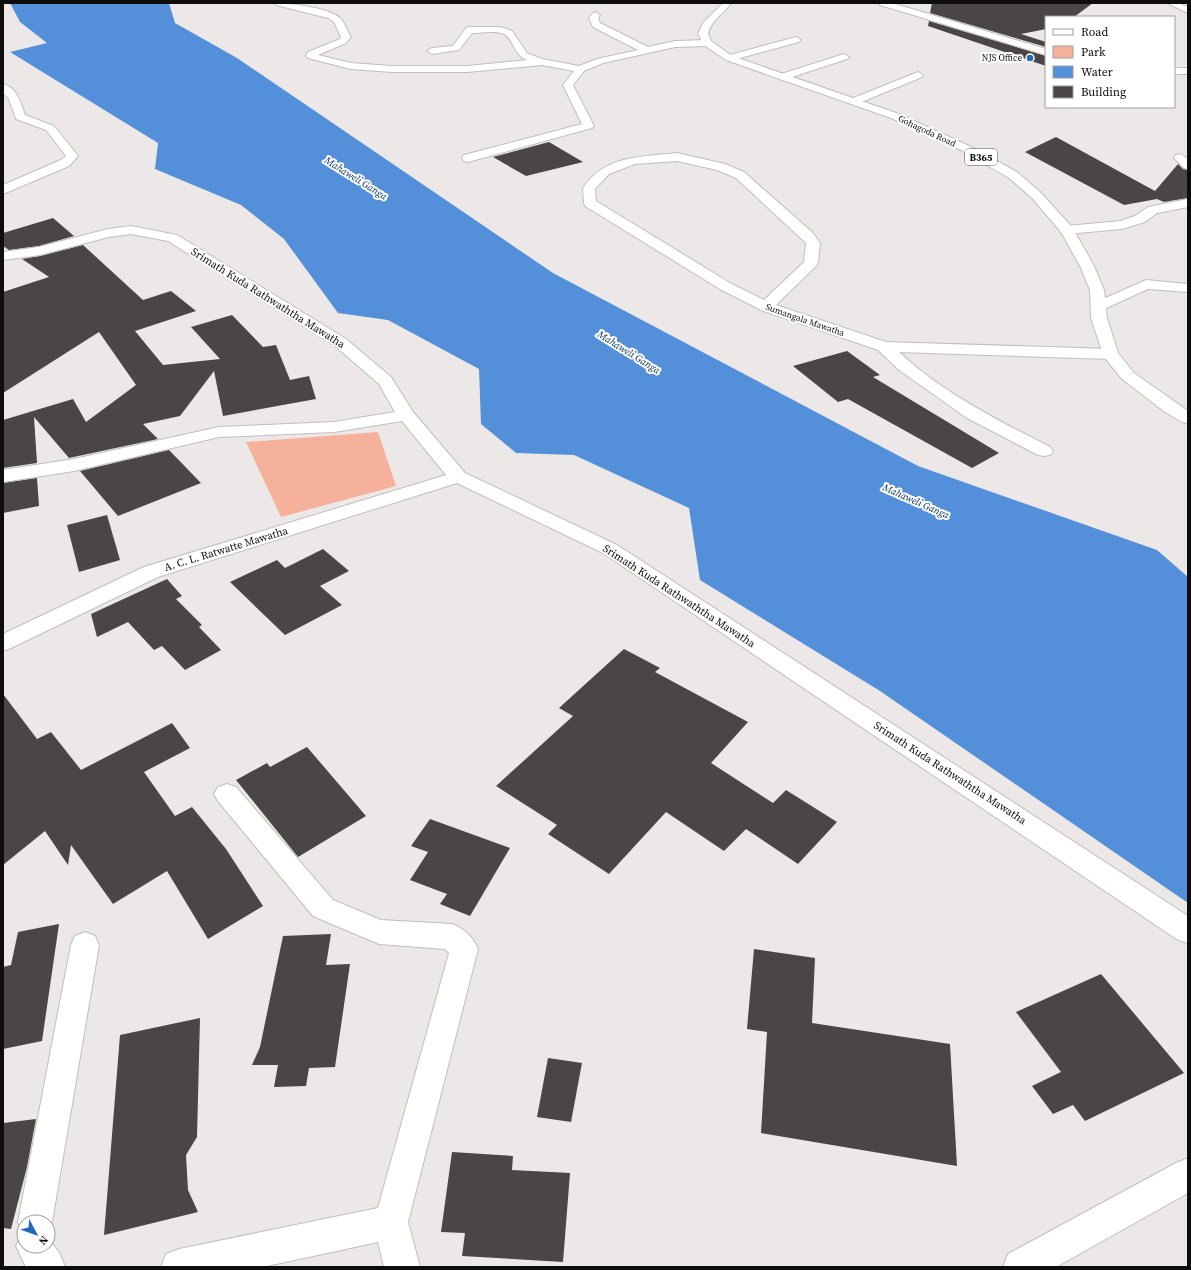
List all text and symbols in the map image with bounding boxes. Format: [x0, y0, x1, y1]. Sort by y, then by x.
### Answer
legend [1045, 16, 1175, 108]
text: Road [1081, 24, 1108, 40]
text: Park [1081, 44, 1106, 60]
place label: NJS Office [982, 52, 1022, 64]
marker: NJS Office [1025, 53, 1035, 63]
text: Water [1081, 64, 1113, 80]
text: Building [1081, 84, 1126, 100]
street label: Gohagoda Road [896, 112, 958, 150]
road number: B365 [965, 149, 997, 165]
water label: Mahaweli Ganga [321, 153, 390, 203]
street label: Srimath Kuda Rathwaththa Mawatha [188, 244, 348, 352]
street label: Sumangala Mawatha [764, 301, 846, 339]
water label: Mahaweli Ganga [594, 327, 663, 377]
water label: Mahaweli Ganga [880, 480, 952, 522]
street label: A. C. L. Ratwatte Mawatha [162, 523, 290, 575]
street label: Srimath Kuda Rathwaththa Mawatha [600, 541, 759, 651]
street label: Srimath Kuda Rathwaththa Mawatha [871, 718, 1030, 828]
north arrow [16, 1214, 56, 1254]
text: N [35, 1232, 51, 1248]

